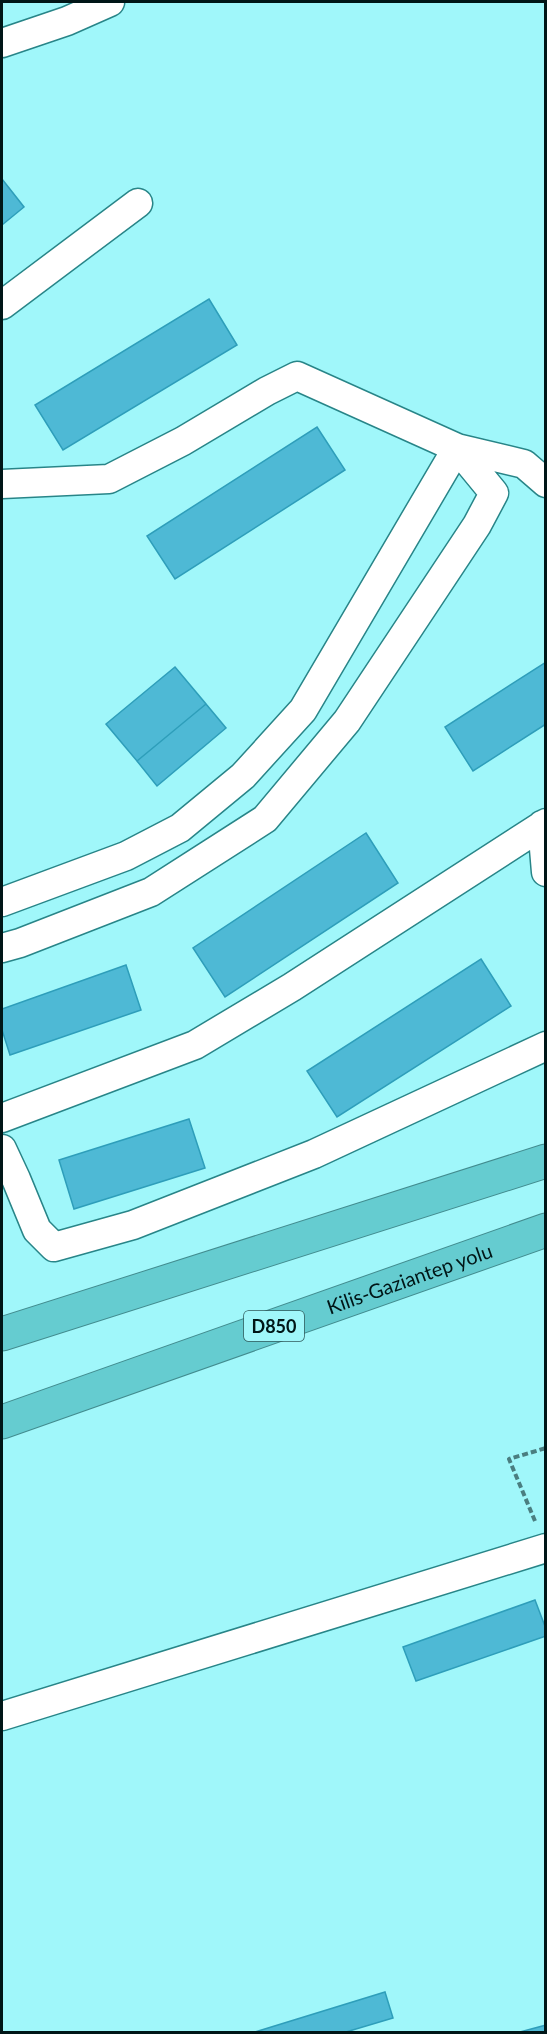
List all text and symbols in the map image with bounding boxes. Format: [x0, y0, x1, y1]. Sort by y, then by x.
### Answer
street label: Kilis-Gaziantep yolu [323, 1238, 495, 1318]
road number: D850 [244, 1311, 304, 1341]

